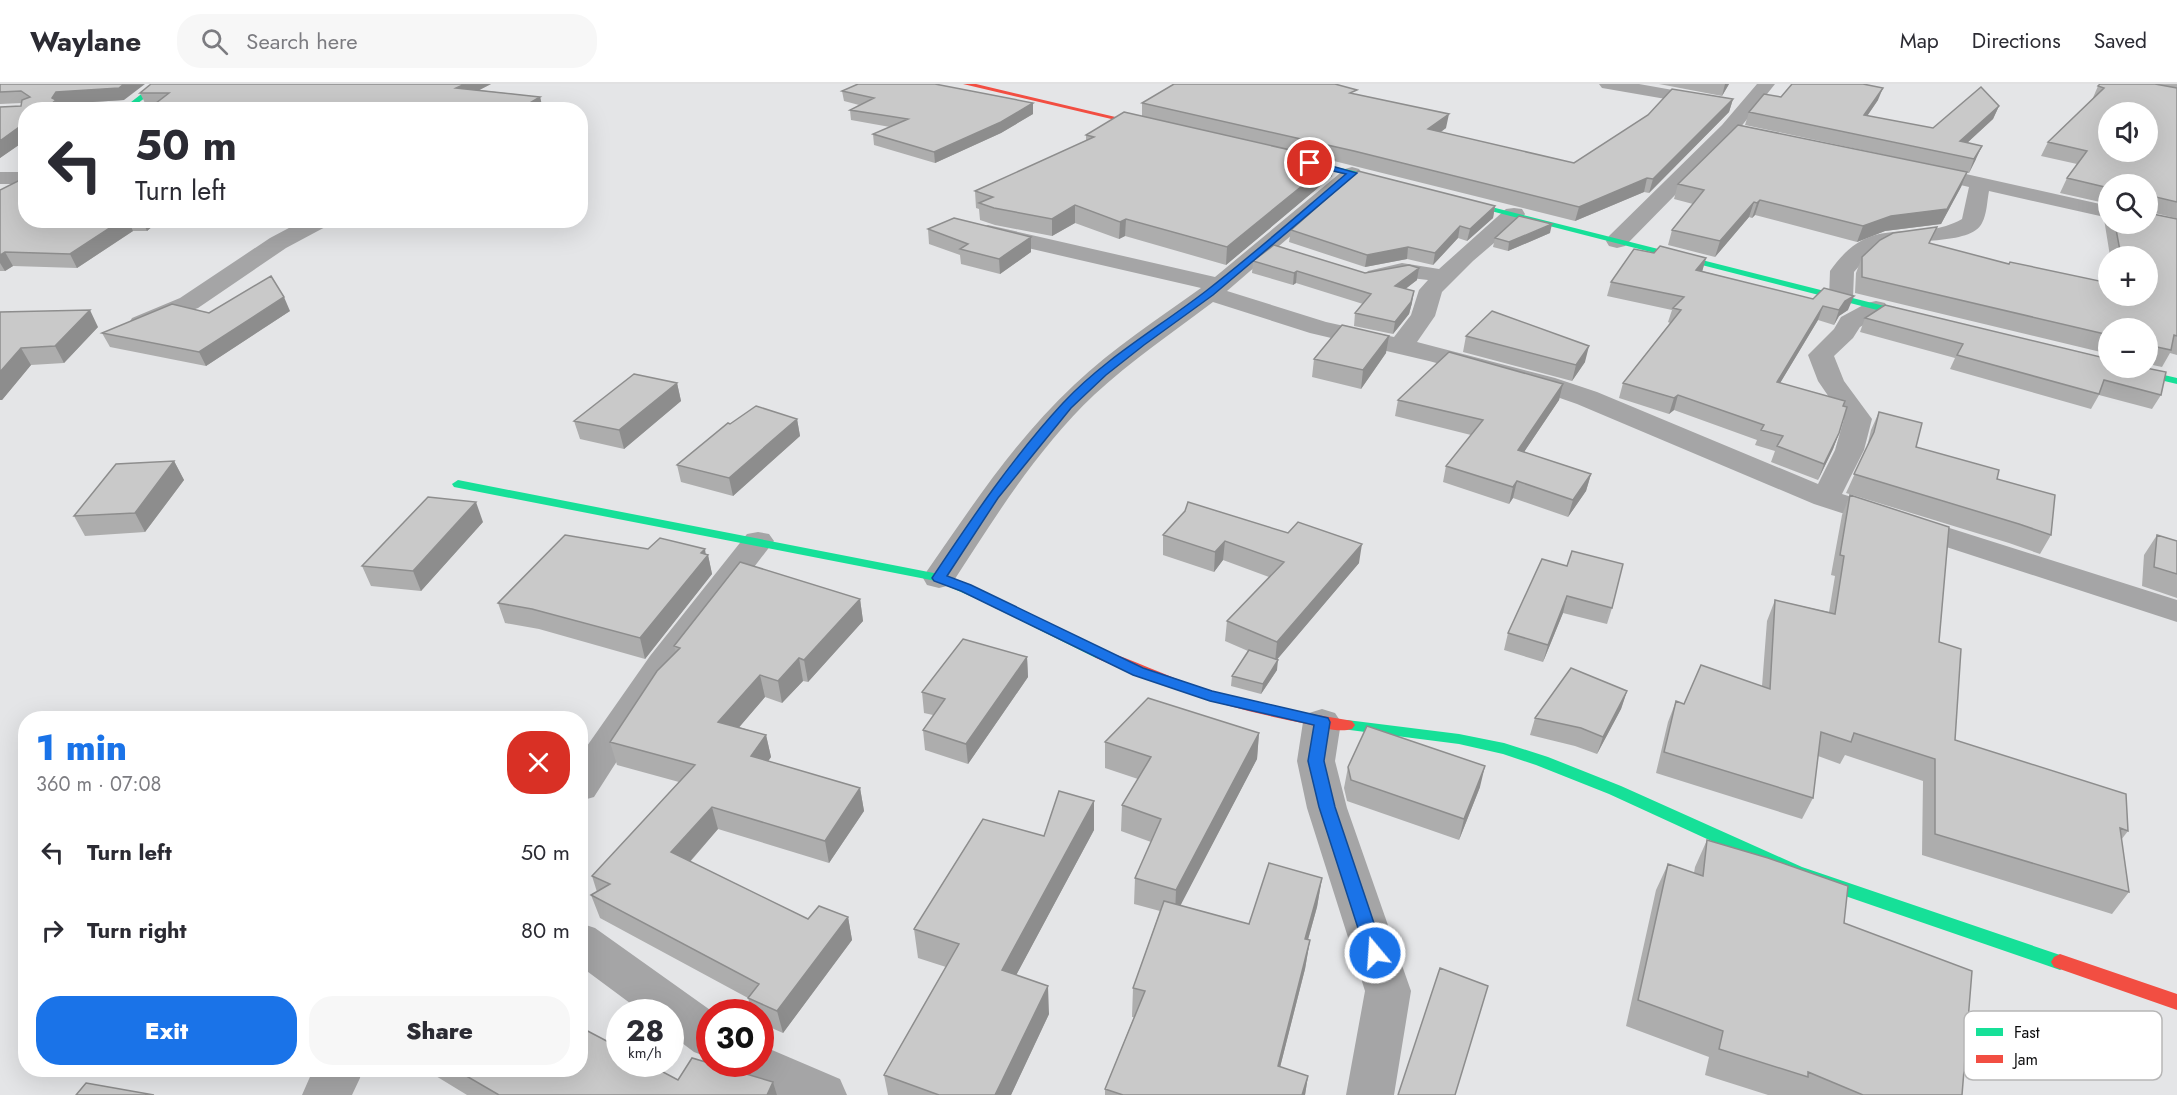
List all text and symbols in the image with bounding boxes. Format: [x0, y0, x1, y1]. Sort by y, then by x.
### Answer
search box [177, 14, 597, 68]
text: Waylane [30, 21, 141, 62]
icon: search [198, 25, 231, 58]
text: Search here [246, 25, 358, 57]
text: Map [1900, 26, 1939, 56]
text: Directions [1972, 26, 2061, 56]
text: Saved [2094, 26, 2147, 56]
map controls [2098, 102, 2158, 378]
button: sound [2098, 102, 2158, 162]
text: 50 m [135, 115, 237, 176]
icon: left [36, 126, 114, 204]
pin [1284, 137, 1335, 188]
icon: arrive [1293, 146, 1326, 179]
text: Turn left [135, 171, 225, 210]
button: search [2098, 174, 2158, 234]
button: + [2098, 246, 2158, 306]
button: − [2098, 318, 2158, 378]
text: 1 min [36, 721, 127, 773]
button: close [507, 731, 570, 794]
text: 360 m · 07:08 [36, 770, 161, 799]
icon: left [36, 836, 69, 869]
text: Turn left [87, 836, 172, 868]
text: 50 m [521, 836, 570, 868]
icon: right [36, 914, 69, 947]
text: Turn right [87, 914, 187, 946]
text: 80 m [521, 914, 570, 946]
position arrow [1343, 921, 1407, 985]
button: Exit [36, 996, 297, 1065]
button: Share [309, 996, 570, 1065]
speed limit sign: 30 [696, 999, 774, 1077]
text: 28 [626, 1009, 664, 1052]
legend [1964, 1011, 2162, 1080]
text: Fast [2014, 1021, 2040, 1044]
text: km/h [628, 1042, 662, 1064]
text: Jam [2012, 1048, 2038, 1071]

